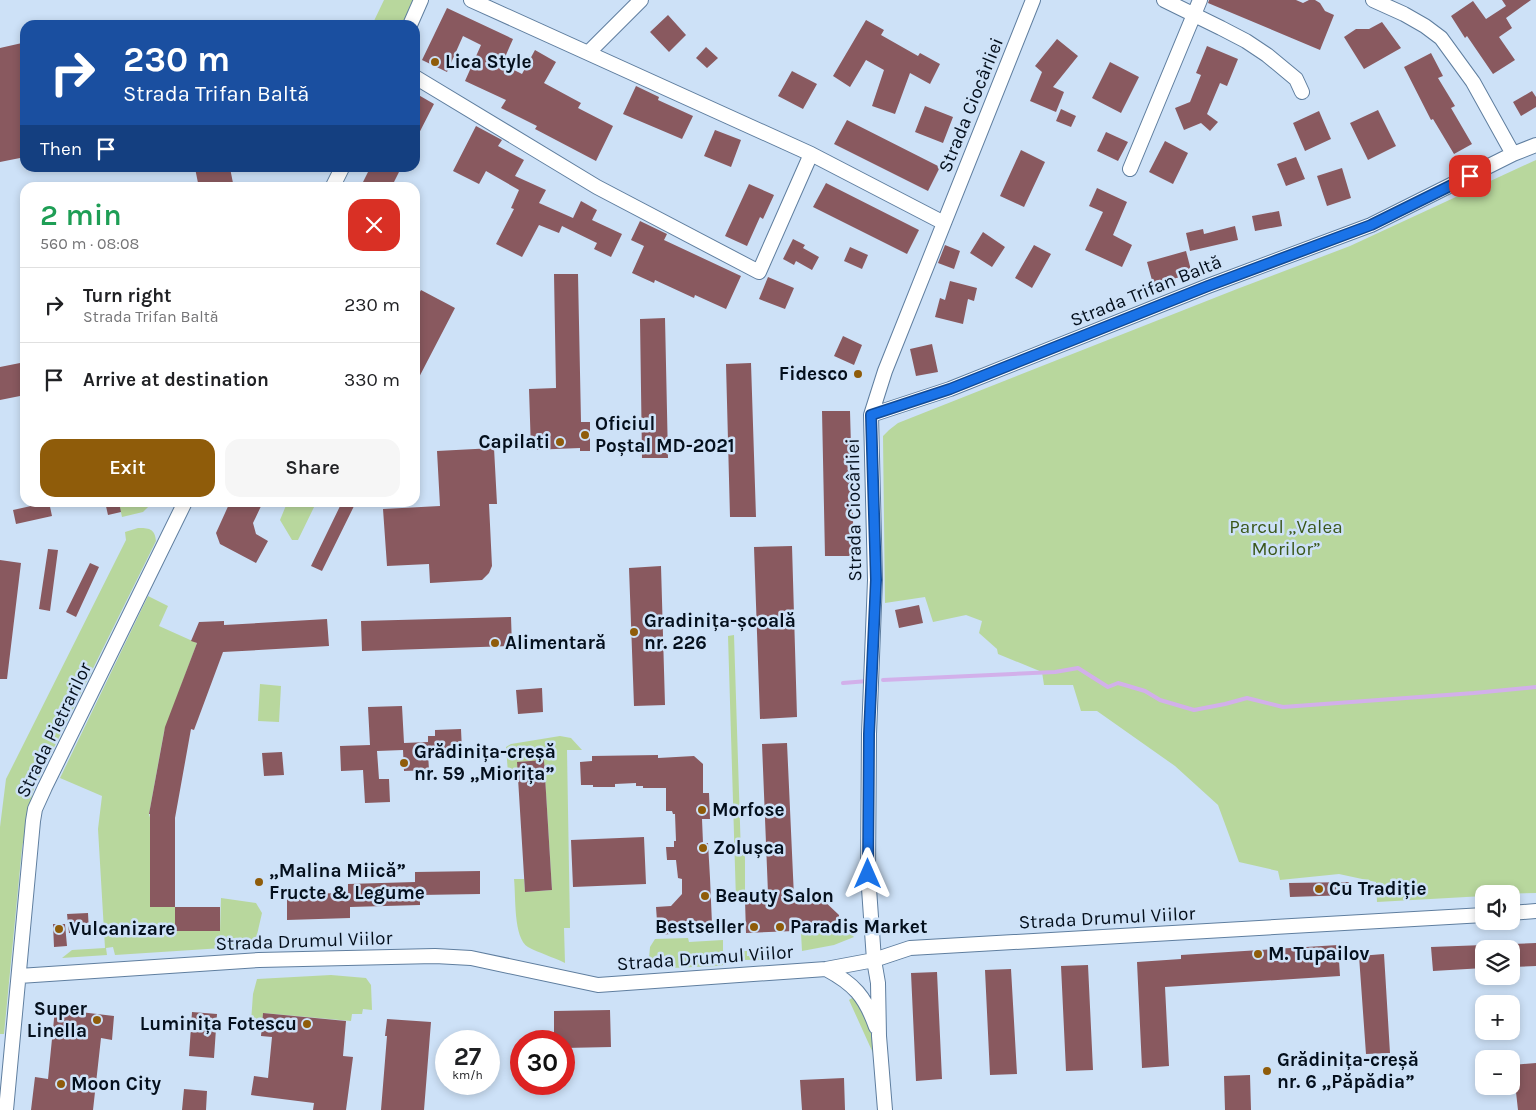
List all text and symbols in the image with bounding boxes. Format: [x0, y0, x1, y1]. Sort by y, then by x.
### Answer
street label: Strada Ciocârliei [934, 34, 1008, 176]
text: 230 m [123, 39, 230, 80]
icon: right [40, 40, 105, 105]
place label: Lica Style [445, 51, 532, 73]
marker: Lica Style [429, 56, 441, 68]
text: Strada Trifan Baltă [123, 81, 309, 107]
icon: arrive [92, 135, 120, 163]
text: Then [40, 138, 82, 160]
pin [1449, 155, 1491, 197]
icon: arrive [1456, 162, 1484, 190]
text: 2 min [40, 197, 122, 233]
button: close [348, 199, 400, 251]
text: 560 m · 08:08 [40, 234, 139, 253]
street label: Strada Trifan Baltă [1067, 251, 1225, 331]
text: Turn right [83, 285, 172, 307]
icon: right [40, 291, 68, 319]
text: 230 m [344, 294, 400, 316]
text: Strada Trifan Baltă [83, 307, 219, 326]
place label: Fidesco [779, 363, 848, 385]
icon: arrive [40, 366, 68, 394]
marker: Fidesco [852, 368, 864, 380]
text: Arrive at destination [83, 369, 269, 391]
text: 330 m [344, 369, 400, 391]
place label: Oficiul Poștal MD-2021 [595, 413, 735, 457]
marker: Oficiul Poștal MD-2021 [579, 429, 591, 441]
place label: Capilati [478, 431, 550, 453]
marker: Capilati [554, 436, 566, 448]
street label: Strada Ciocârliei [842, 438, 866, 582]
button: Exit [40, 439, 215, 497]
button: Share [225, 439, 400, 497]
park label: Parcul „Valea Morilor” [1229, 516, 1343, 560]
place label: Gradinița-școală nr. 226 [644, 610, 796, 654]
marker: Gradinița-școală nr. 226 [628, 626, 640, 638]
place label: Alimentară [505, 632, 606, 654]
marker: Alimentară [489, 637, 501, 649]
street label: Strada Pietrarilor [12, 659, 96, 801]
place label: Grădinița-creșă nr. 59 „Miorița” [414, 741, 556, 785]
marker: Grădinița-creșă nr. 59 „Miorița” [398, 757, 410, 769]
place label: Morfose [712, 799, 785, 821]
marker: Morfose [696, 804, 708, 816]
place label: Zolușca [713, 837, 785, 859]
marker: Zolușca [697, 842, 709, 854]
position arrow [841, 847, 893, 899]
place label: „Malina Miică” Fructe & Legume [269, 860, 425, 904]
marker: „Malina Miică” Fructe & Legume [253, 876, 265, 888]
place label: Cu Tradiție [1329, 878, 1427, 900]
marker: Cu Tradiție [1313, 883, 1325, 895]
place label: Beauty Salon [715, 885, 834, 907]
map controls [1475, 885, 1520, 1095]
button: sound [1475, 885, 1520, 930]
marker: Beauty Salon [699, 890, 711, 902]
street label: Strada Drumul Viilor [1018, 902, 1196, 934]
place label: Bestseller [655, 916, 745, 938]
place label: Paradis Market [790, 916, 927, 938]
place label: Vulcanizare [69, 918, 175, 940]
marker: Bestseller [748, 921, 760, 933]
marker: Paradis Market [774, 921, 786, 933]
marker: Vulcanizare [53, 923, 65, 935]
street label: Strada Drumul Viilor [215, 927, 393, 955]
button: layers [1475, 940, 1520, 985]
street label: Strada Drumul Viilor [616, 941, 794, 975]
place label: M. Tupailov [1268, 943, 1369, 965]
marker: M. Tupailov [1252, 948, 1264, 960]
button: + [1475, 995, 1520, 1040]
place label: Super Linella [27, 998, 88, 1042]
place label: Luminița Fotescu [140, 1013, 297, 1035]
marker: Super Linella [91, 1014, 103, 1026]
marker: Luminița Fotescu [301, 1018, 313, 1030]
speed limit sign: 30 [510, 1030, 575, 1095]
text: 27 [454, 1042, 481, 1071]
place label: Grădinița-creșă nr. 6 „Păpădia” [1277, 1049, 1419, 1093]
button: − [1475, 1050, 1520, 1095]
marker: Grădinița-creșă nr. 6 „Păpădia” [1261, 1065, 1273, 1077]
text: km/h [452, 1068, 483, 1082]
place label: Moon City [71, 1073, 162, 1095]
marker: Moon City [55, 1078, 67, 1090]

